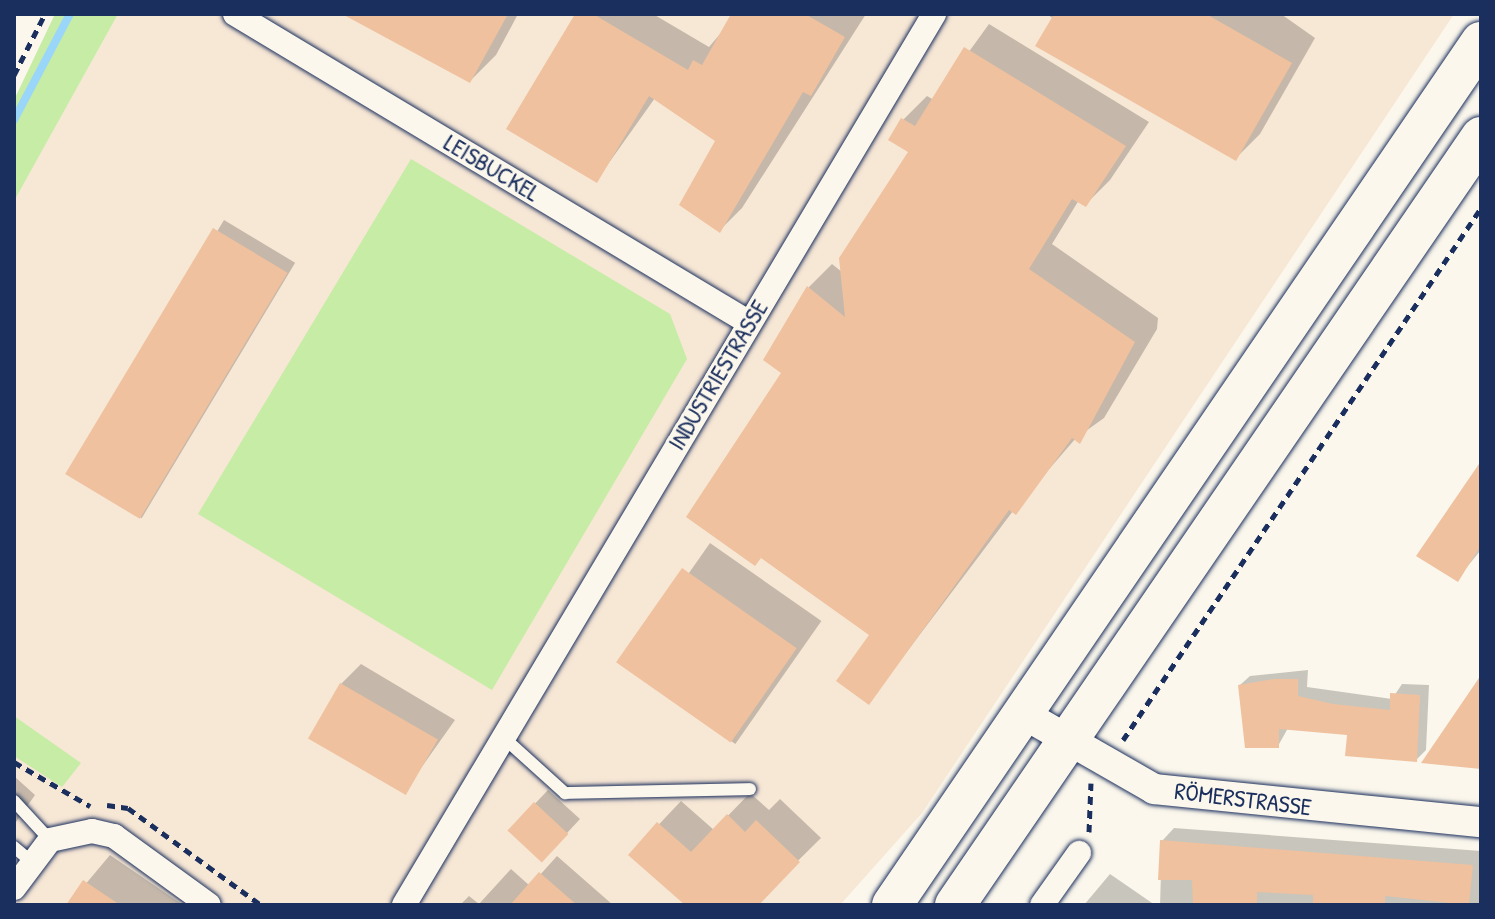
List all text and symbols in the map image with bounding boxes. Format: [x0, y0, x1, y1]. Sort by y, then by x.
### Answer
street label: LEISBUCKEL [439, 128, 545, 208]
street label: INDUSTRIESTRASSE [662, 295, 774, 455]
street label: RÖMERSTRASSE [1173, 776, 1313, 822]

